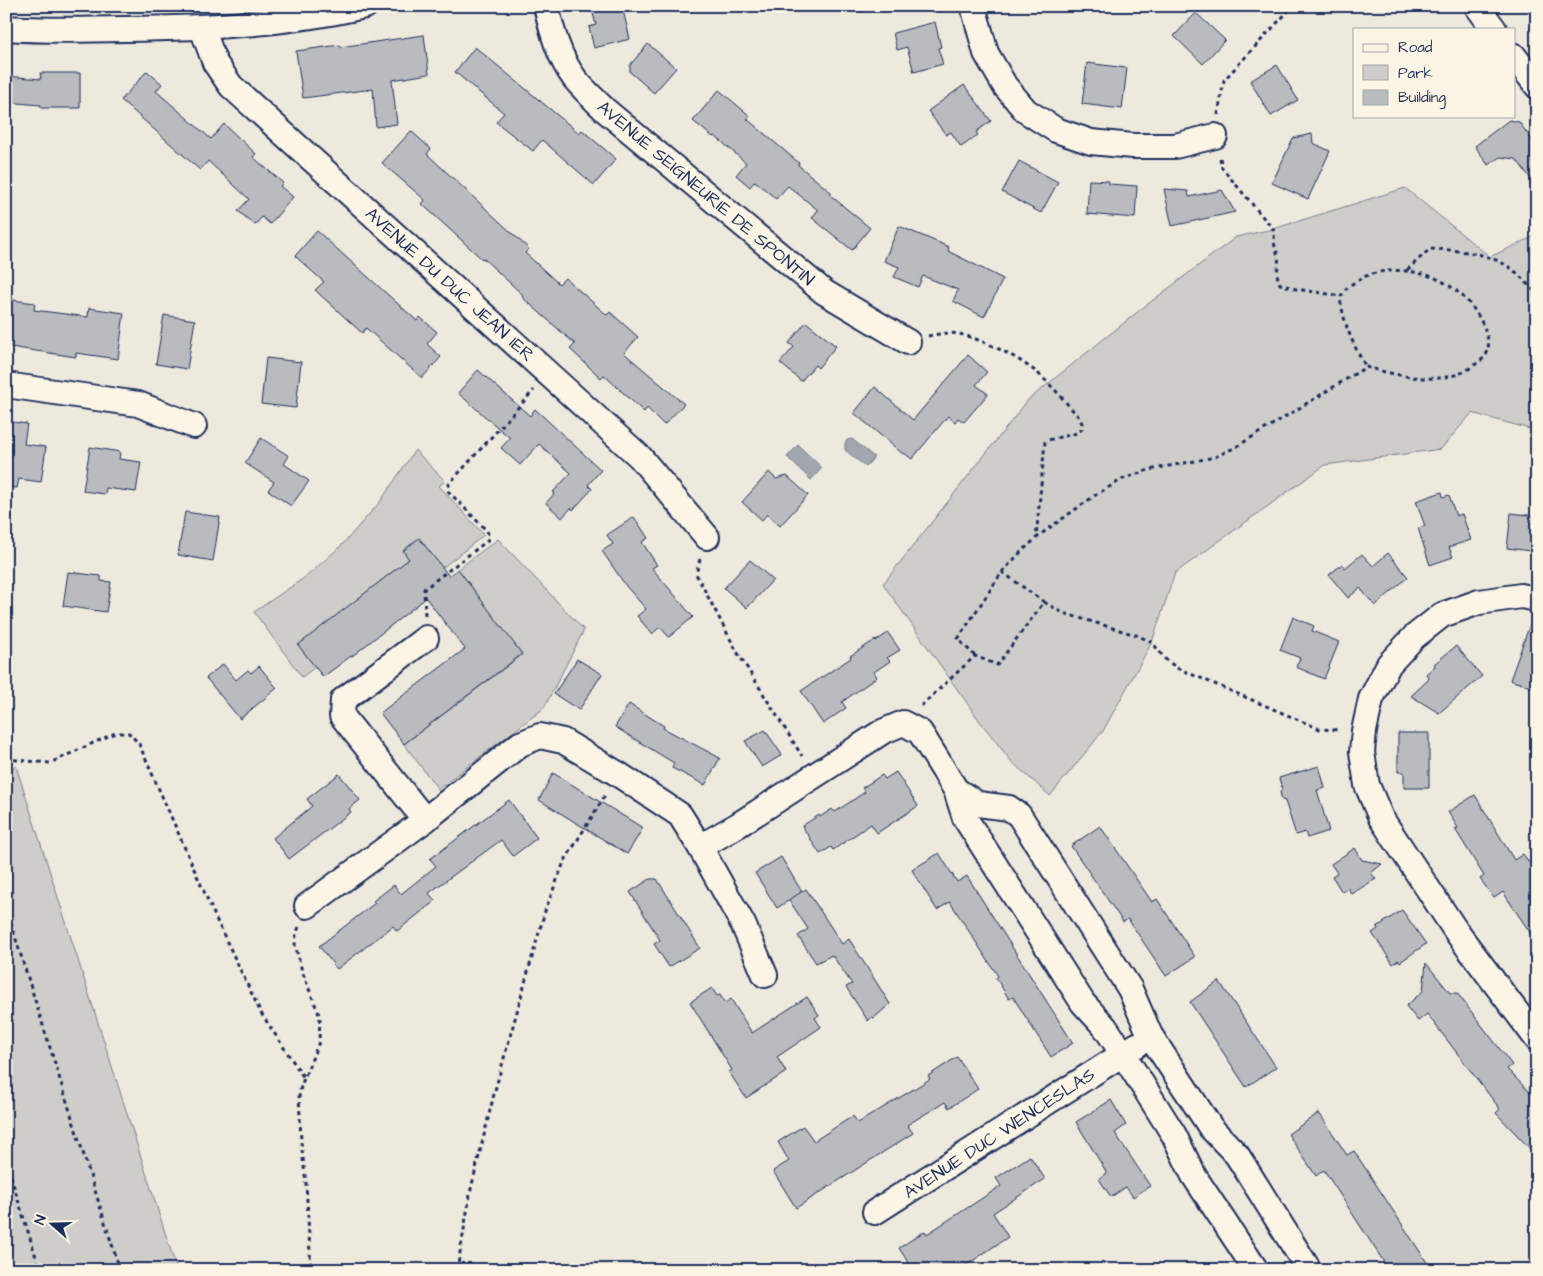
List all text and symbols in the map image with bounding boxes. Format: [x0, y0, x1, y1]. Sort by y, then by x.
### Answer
legend [1353, 28, 1516, 118]
text: Road [1398, 37, 1433, 58]
text: Park [1398, 63, 1433, 84]
text: Building [1398, 87, 1446, 109]
street label: AVENUE SEIGNEURIE DE SPONTIN [592, 95, 820, 292]
street label: AVENUE DU DUC JEAN IER [360, 202, 540, 367]
street label: AVENUE DUC WENCESLAS [899, 1062, 1100, 1205]
north arrow [28, 1198, 78, 1248]
text: N [30, 1212, 52, 1227]

